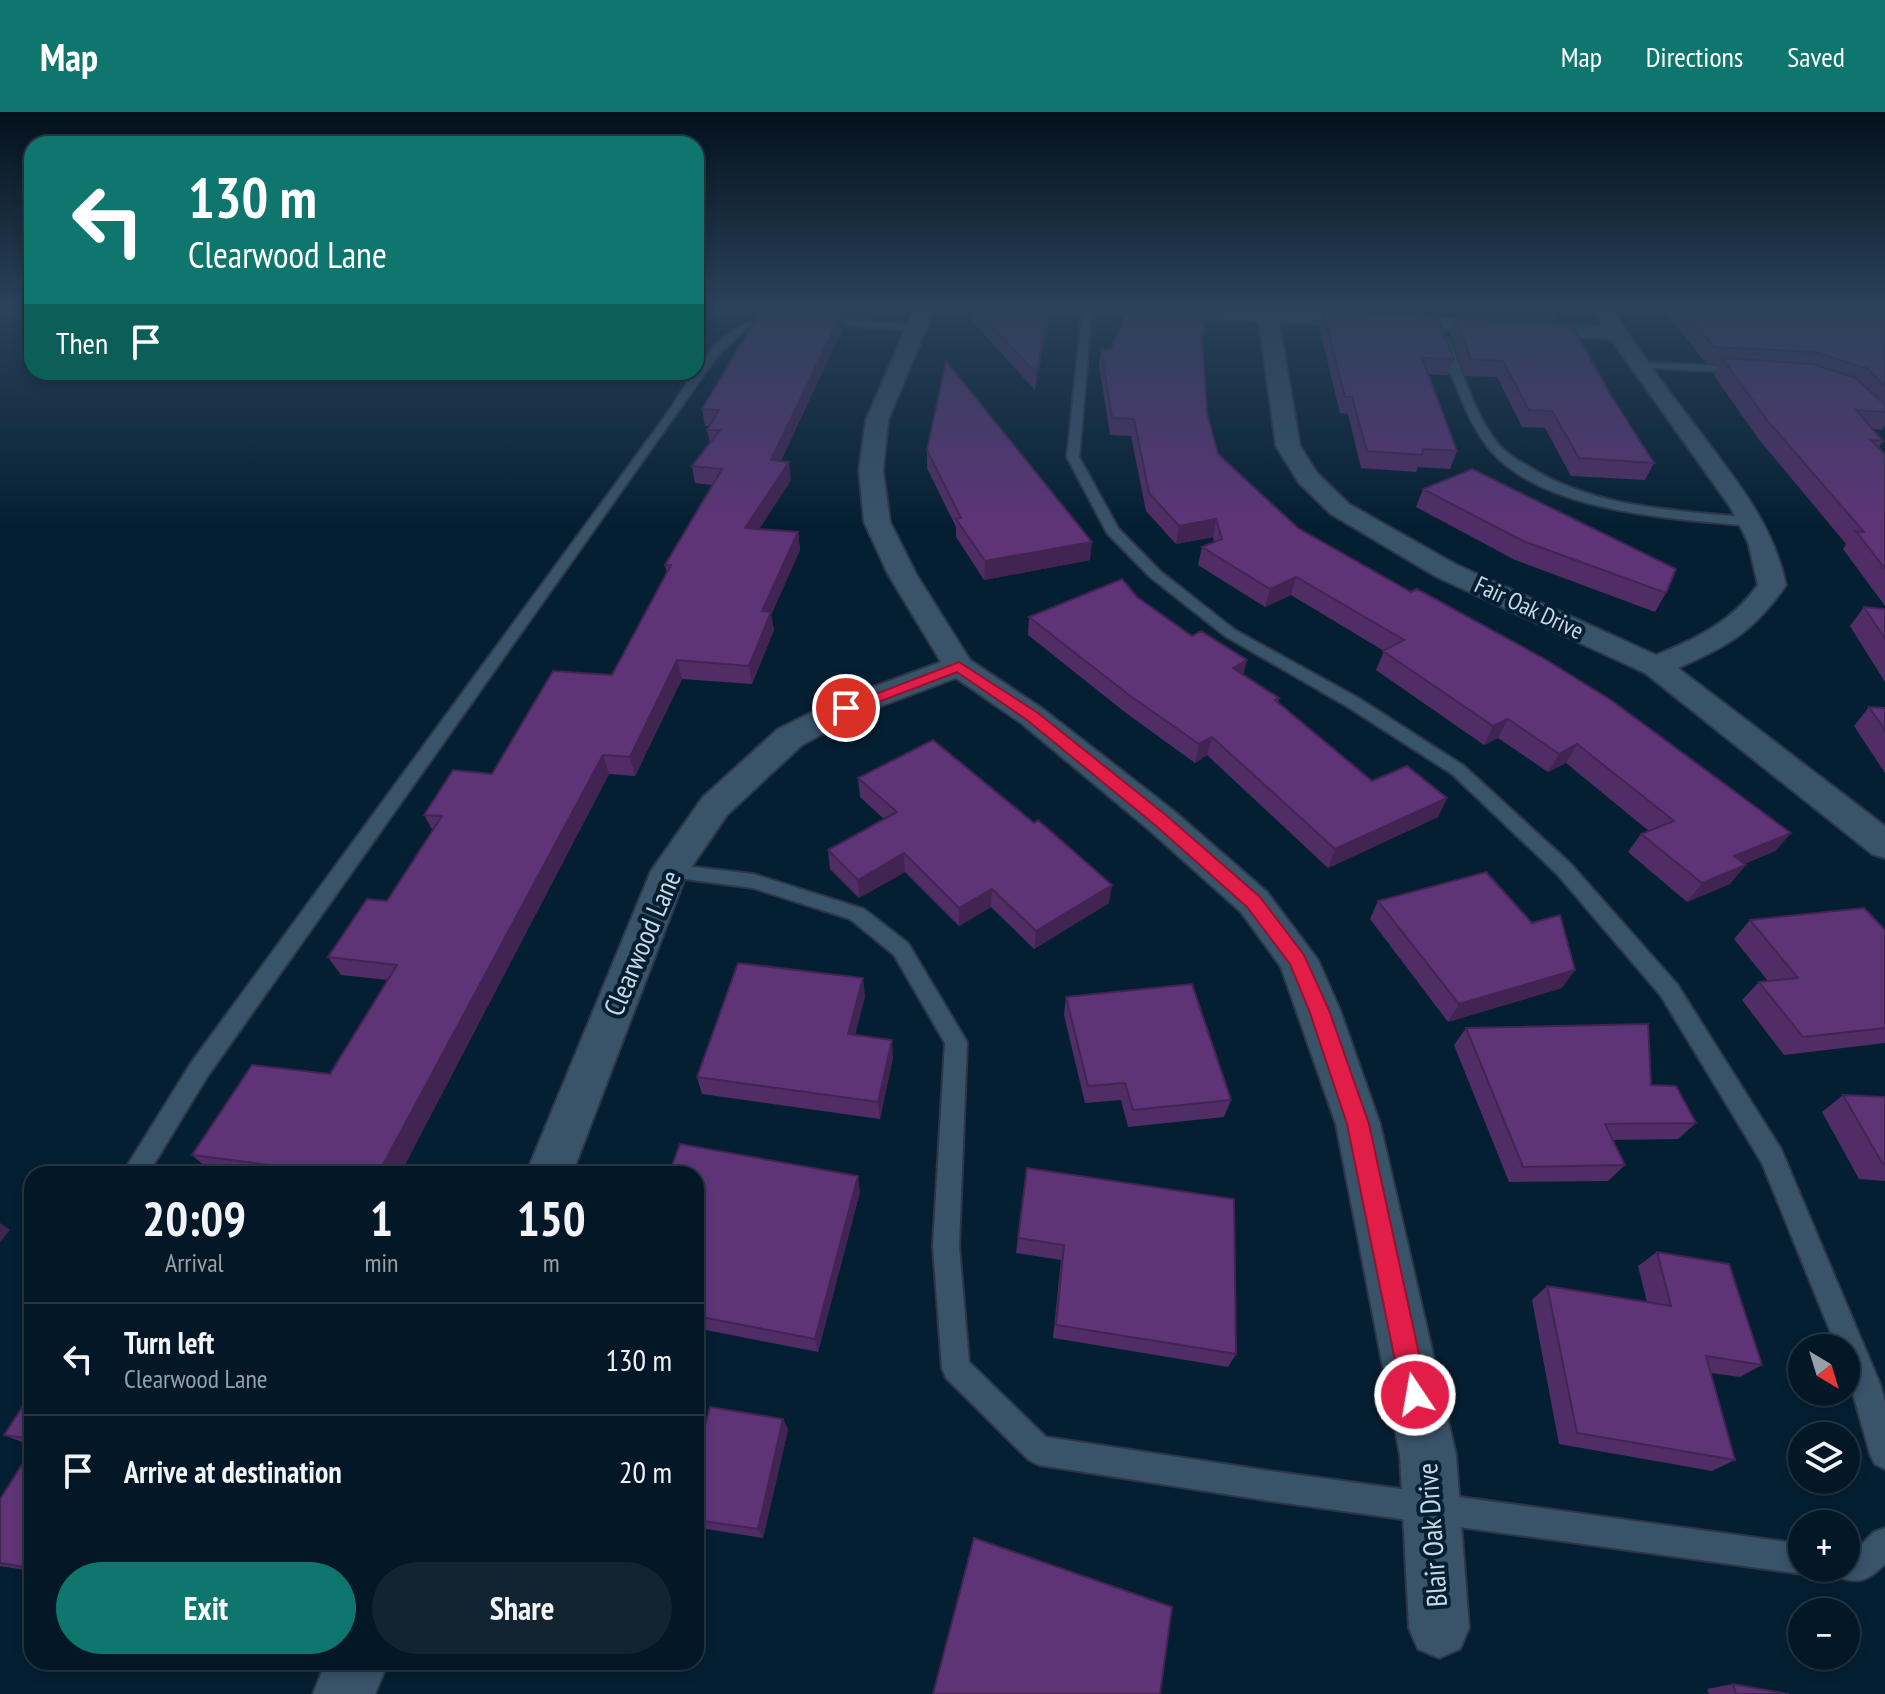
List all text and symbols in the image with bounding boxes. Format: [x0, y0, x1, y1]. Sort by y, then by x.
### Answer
text: Map [40, 32, 98, 81]
text: Map [1561, 38, 1602, 75]
text: Directions [1646, 38, 1743, 75]
text: Saved [1787, 38, 1845, 75]
text: 130 m [188, 161, 317, 233]
icon: left [56, 168, 160, 272]
text: Clearwood Lane [188, 231, 387, 278]
icon: arrive [124, 320, 168, 364]
text: Then [56, 323, 108, 362]
street label: Fair Oak Drive [1470, 569, 1589, 646]
pin [812, 674, 880, 742]
icon: arrive [824, 686, 868, 730]
street label: Clearwood Lane [594, 864, 689, 1021]
text: 20:09 [142, 1187, 246, 1249]
text: 1 [370, 1187, 393, 1249]
text: 150 [517, 1187, 586, 1249]
text: Arrival [165, 1246, 224, 1279]
text: min [364, 1246, 398, 1279]
text: m [543, 1246, 560, 1279]
text: Turn left [124, 1323, 214, 1362]
north arrow [1788, 1334, 1860, 1406]
map controls [1788, 1334, 1860, 1670]
icon: left [56, 1337, 100, 1381]
text: 130 m [606, 1340, 672, 1379]
position arrow [1373, 1353, 1457, 1437]
text: Clearwood Lane [124, 1362, 268, 1395]
button: layers [1788, 1422, 1860, 1494]
icon: arrive [56, 1449, 100, 1493]
text: Arrive at destination [124, 1452, 342, 1491]
text: 20 m [619, 1452, 672, 1491]
street label: Blair Oak Drive [1408, 1462, 1455, 1608]
button: + [1788, 1510, 1860, 1582]
button: Exit [56, 1562, 356, 1654]
button: Share [372, 1562, 672, 1654]
button: − [1788, 1598, 1860, 1670]

